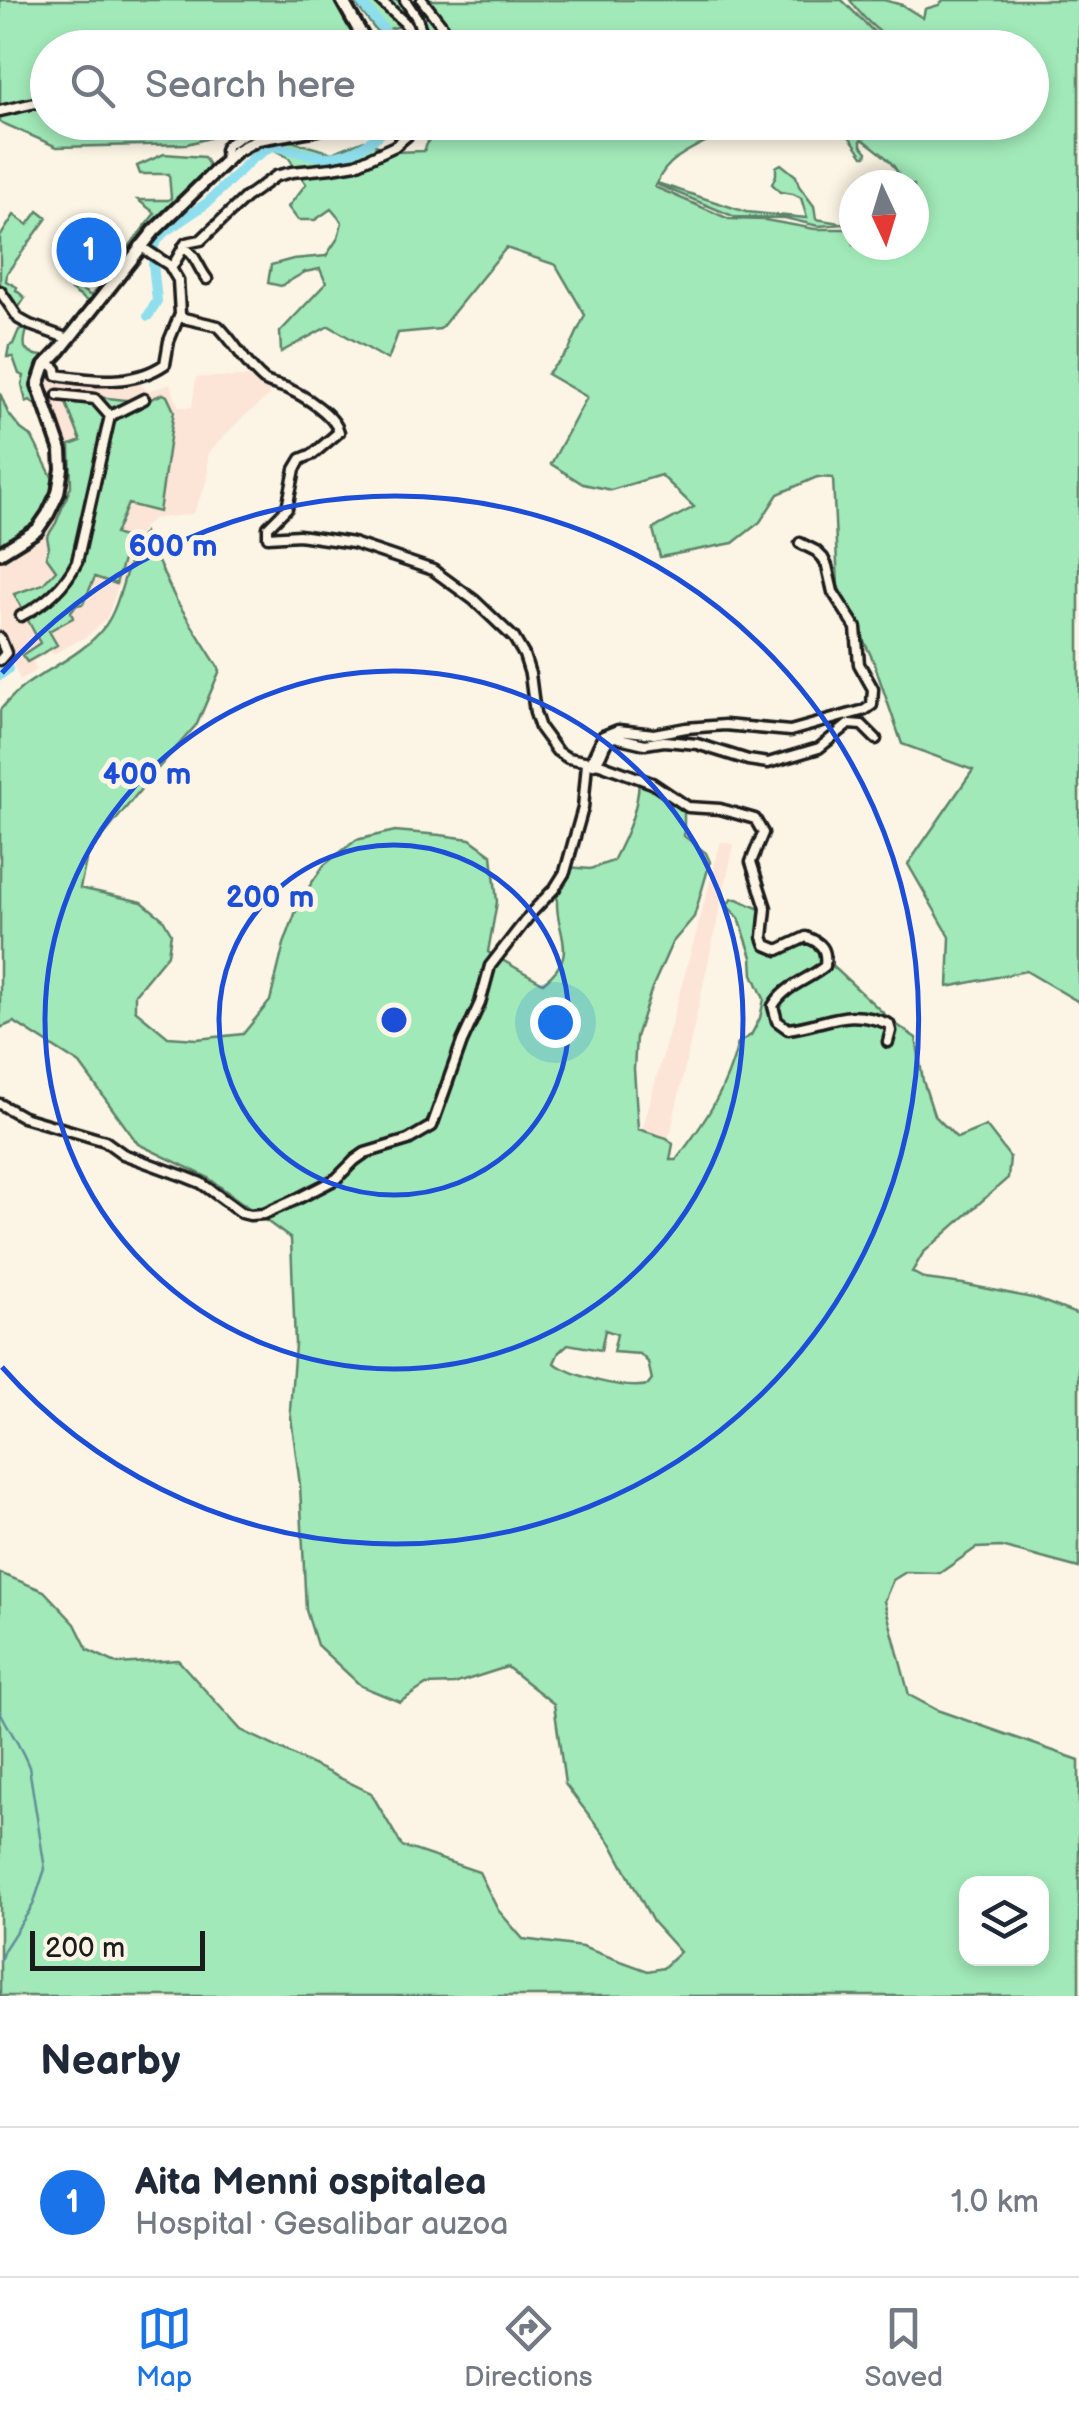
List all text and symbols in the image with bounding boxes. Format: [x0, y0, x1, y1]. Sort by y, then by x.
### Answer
search box [30, 30, 1049, 140]
icon: search [65, 58, 120, 113]
text: Search here [145, 63, 356, 108]
north arrow [839, 170, 929, 260]
pin: 1 [56, 212, 122, 288]
text: 600 m [128, 529, 218, 565]
text: 400 m [103, 757, 191, 793]
text: 200 m [226, 880, 314, 916]
your location [530, 997, 581, 1048]
centre of rings [376, 1002, 412, 1038]
map controls [959, 1876, 1049, 1966]
button: layers [959, 1876, 1049, 1966]
scale bar [30, 1926, 205, 1970]
text: 200 m [45, 1932, 125, 1965]
text: Nearby [40, 2036, 180, 2087]
text: Aita Menni ospitalea [135, 2160, 487, 2205]
text: 1 [66, 2183, 79, 2222]
text: 1.0 km [951, 2183, 1039, 2222]
text: Hospital · Gesalibar auzoa [135, 2205, 508, 2244]
tab: Map [136, 2301, 192, 2394]
tab: Directions [464, 2301, 593, 2394]
tab: Saved [865, 2301, 943, 2394]

